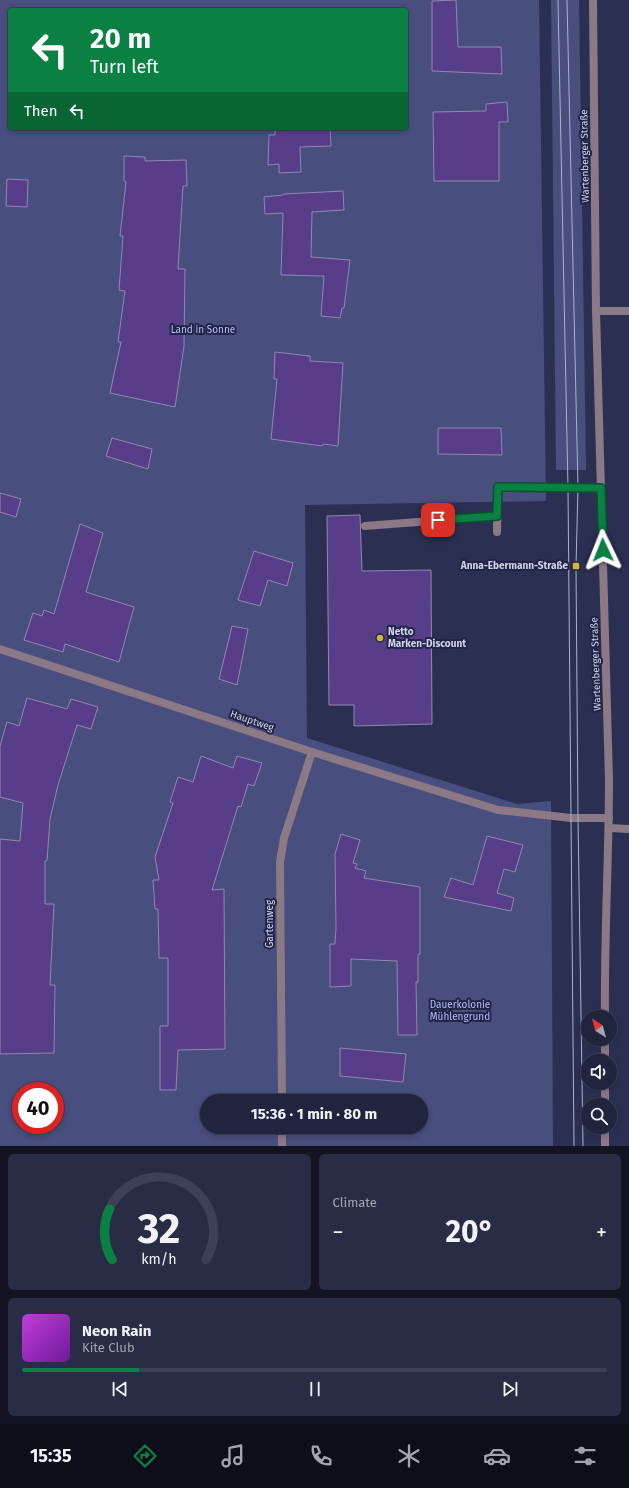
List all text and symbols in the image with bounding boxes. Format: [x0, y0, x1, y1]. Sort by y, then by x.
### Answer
text: 20 m [90, 22, 151, 55]
icon: left [24, 24, 76, 76]
text: Turn left [90, 56, 159, 78]
icon: left [66, 100, 88, 122]
text: Then [24, 102, 58, 120]
street label: Wartenberger Straße [578, 109, 592, 203]
park label: Land in Sonne [171, 324, 235, 336]
pin [421, 503, 455, 537]
icon: arrive [427, 509, 449, 531]
position arrow [582, 529, 624, 571]
place label: Anna-Ebermann-Straße [460, 560, 568, 572]
marker: Anna-Ebermann-Straße [571, 561, 581, 571]
street label: Wartenberger Straße [588, 617, 604, 711]
place label: Netto Marken-Discount [388, 626, 466, 650]
marker: Netto Marken-Discount [375, 633, 385, 643]
street label: Hauptweg [229, 708, 276, 734]
street label: Gartenweg [264, 899, 276, 948]
park label: Dauerkolonie Mühlengrund [430, 999, 490, 1023]
north arrow [581, 1010, 617, 1046]
map controls [581, 1010, 617, 1134]
button: sound [581, 1054, 617, 1090]
speed limit sign: 40 [12, 1082, 64, 1134]
button: search [581, 1098, 617, 1134]
text: 15:36 · 1 min · 80 m [251, 1105, 377, 1123]
text: Climate [333, 1195, 377, 1210]
text: 32 [137, 1204, 181, 1254]
text: 20° [445, 1214, 494, 1250]
text: − [333, 1219, 344, 1246]
text: + [596, 1219, 607, 1246]
text: km/h [142, 1251, 177, 1268]
text: Neon Rain [82, 1322, 151, 1340]
text: Kite Club [82, 1340, 135, 1355]
icon: previous [109, 1378, 131, 1400]
icon: pause [304, 1378, 326, 1400]
icon: next [499, 1378, 521, 1400]
icon: directions [131, 1442, 159, 1470]
icon: music [219, 1442, 247, 1470]
icon: phone [307, 1442, 335, 1470]
icon: climate [395, 1442, 423, 1470]
icon: car [483, 1442, 511, 1470]
icon: filters [571, 1442, 599, 1470]
text: 15:35 [30, 1445, 72, 1467]

